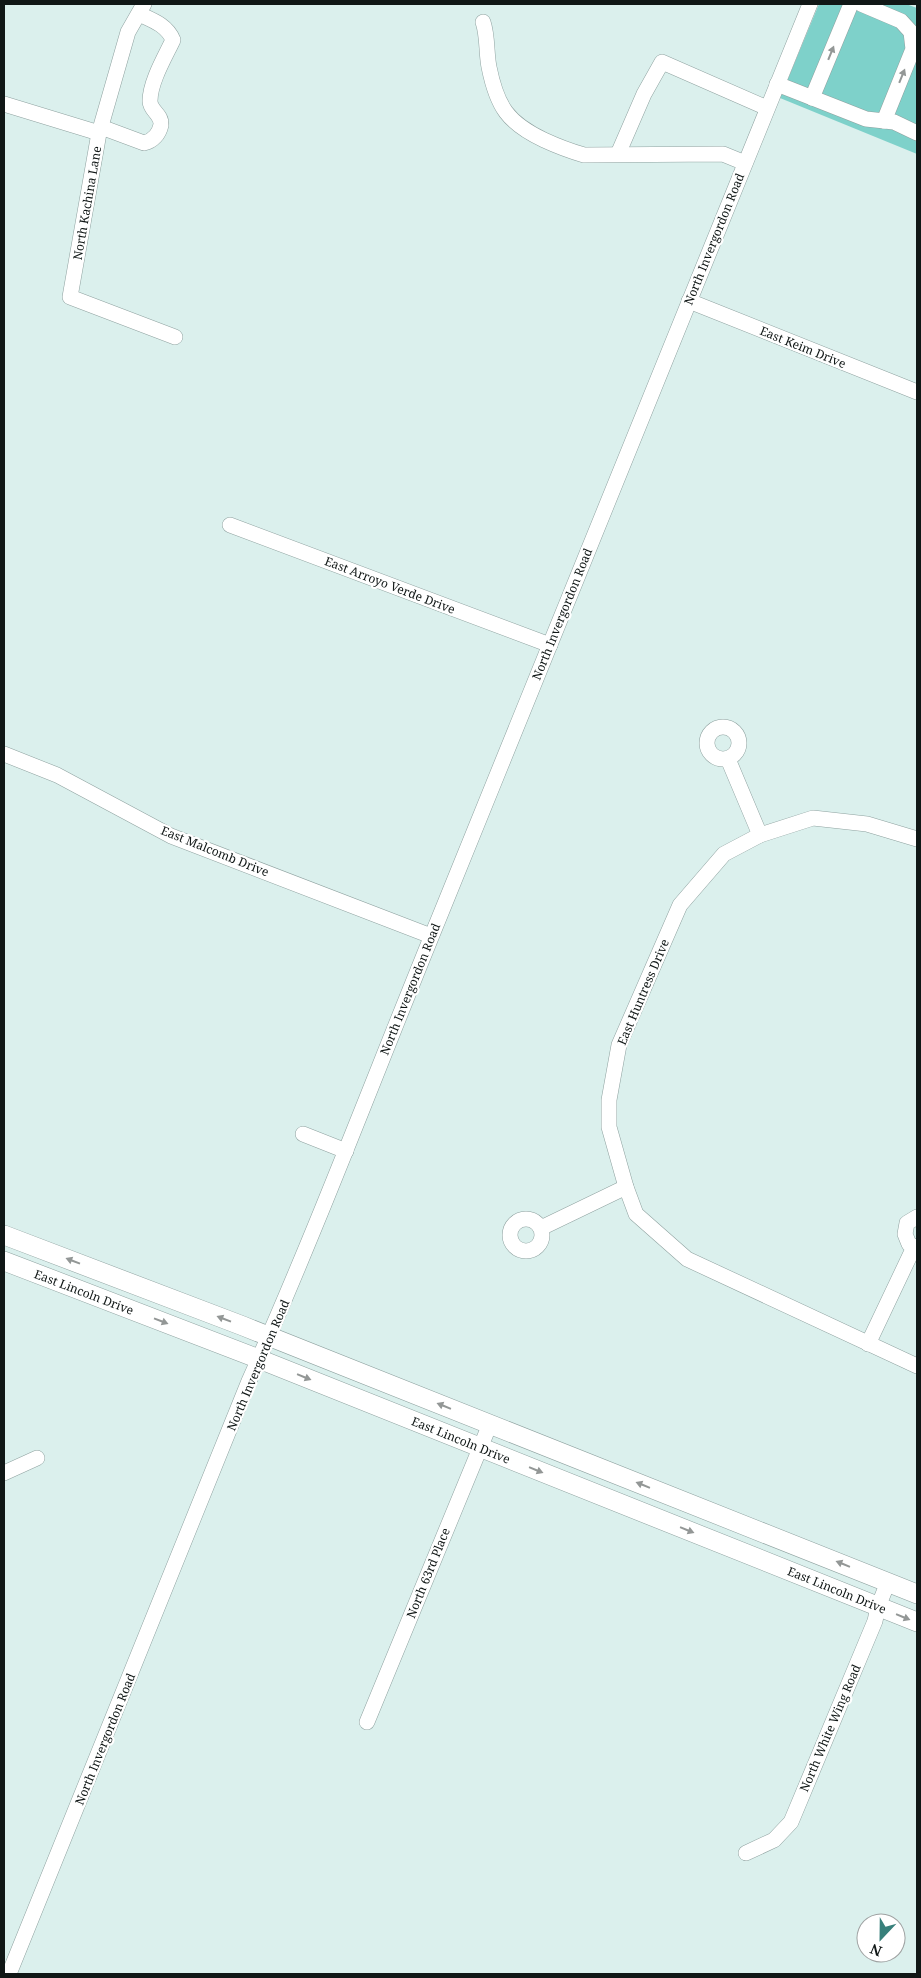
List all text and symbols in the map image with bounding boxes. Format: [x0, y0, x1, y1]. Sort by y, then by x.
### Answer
one-way arrow [827, 46, 835, 60]
one-way arrow [898, 68, 906, 83]
street label: North Kachina Lane [69, 145, 105, 261]
street label: North Invergordon Road [680, 170, 749, 308]
street label: East Keim Drive [757, 322, 849, 372]
street label: North Invergordon Road [528, 545, 597, 683]
street label: East Arroyo Verde Drive [322, 552, 458, 618]
street label: East Malcomb Drive [159, 822, 271, 880]
street label: North Invergordon Road [376, 920, 445, 1058]
street label: East Huntress Drive [613, 936, 673, 1048]
one-way arrow [65, 1257, 80, 1264]
street label: East Lincoln Drive [32, 1265, 136, 1319]
street label: North Invergordon Road [223, 1296, 294, 1433]
one-way arrow [217, 1315, 232, 1322]
one-way arrow [154, 1317, 169, 1325]
one-way arrow [297, 1374, 312, 1381]
one-way arrow [436, 1402, 451, 1410]
street label: East Lincoln Drive [409, 1412, 513, 1468]
one-way arrow [529, 1467, 544, 1474]
one-way arrow [635, 1481, 650, 1489]
street label: North 63rd Place [402, 1525, 454, 1621]
one-way arrow [680, 1527, 695, 1535]
one-way arrow [836, 1560, 850, 1568]
street label: East Lincoln Drive [785, 1562, 889, 1618]
one-way arrow [896, 1613, 910, 1621]
street label: North White Wing Road [795, 1661, 865, 1794]
street label: North Invergordon Road [71, 1670, 140, 1808]
north arrow [856, 1913, 906, 1963]
text: N [867, 1940, 885, 1961]

